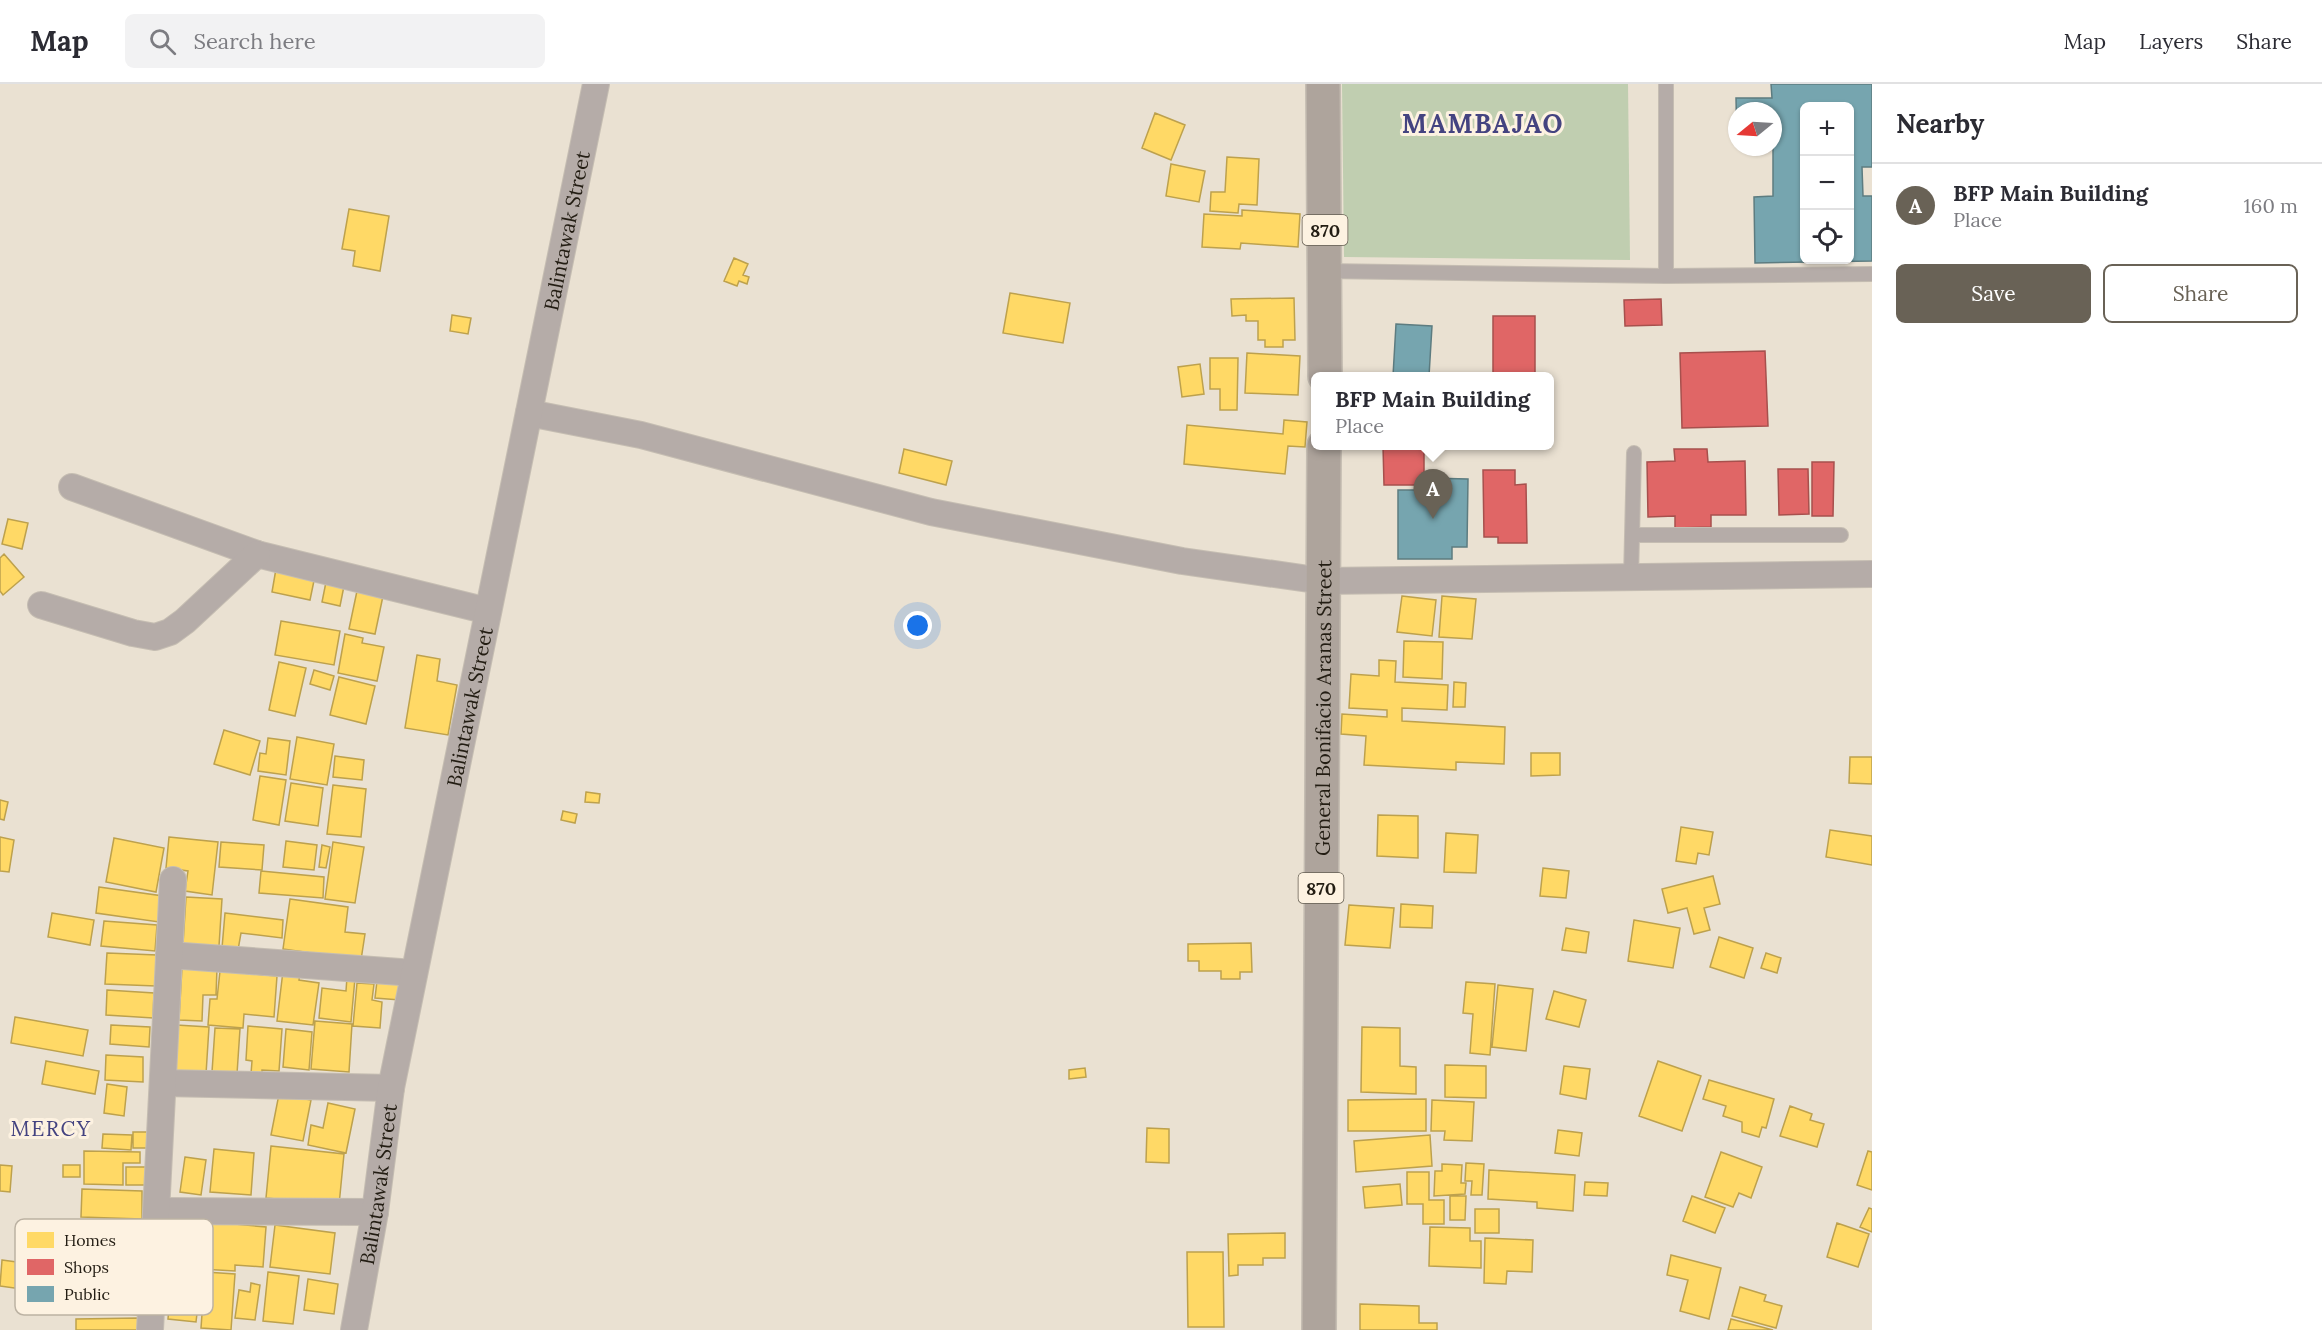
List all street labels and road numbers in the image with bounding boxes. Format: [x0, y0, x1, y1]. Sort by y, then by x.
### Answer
street label: Balintawak Street [538, 148, 595, 313]
road number: 870 [1302, 215, 1348, 245]
street label: General Bonifacio Aranas Street [1309, 560, 1336, 856]
street label: Balintawak Street [440, 624, 497, 789]
road number: 870 [1298, 873, 1344, 903]
street label: Balintawak Street [353, 1102, 401, 1266]

